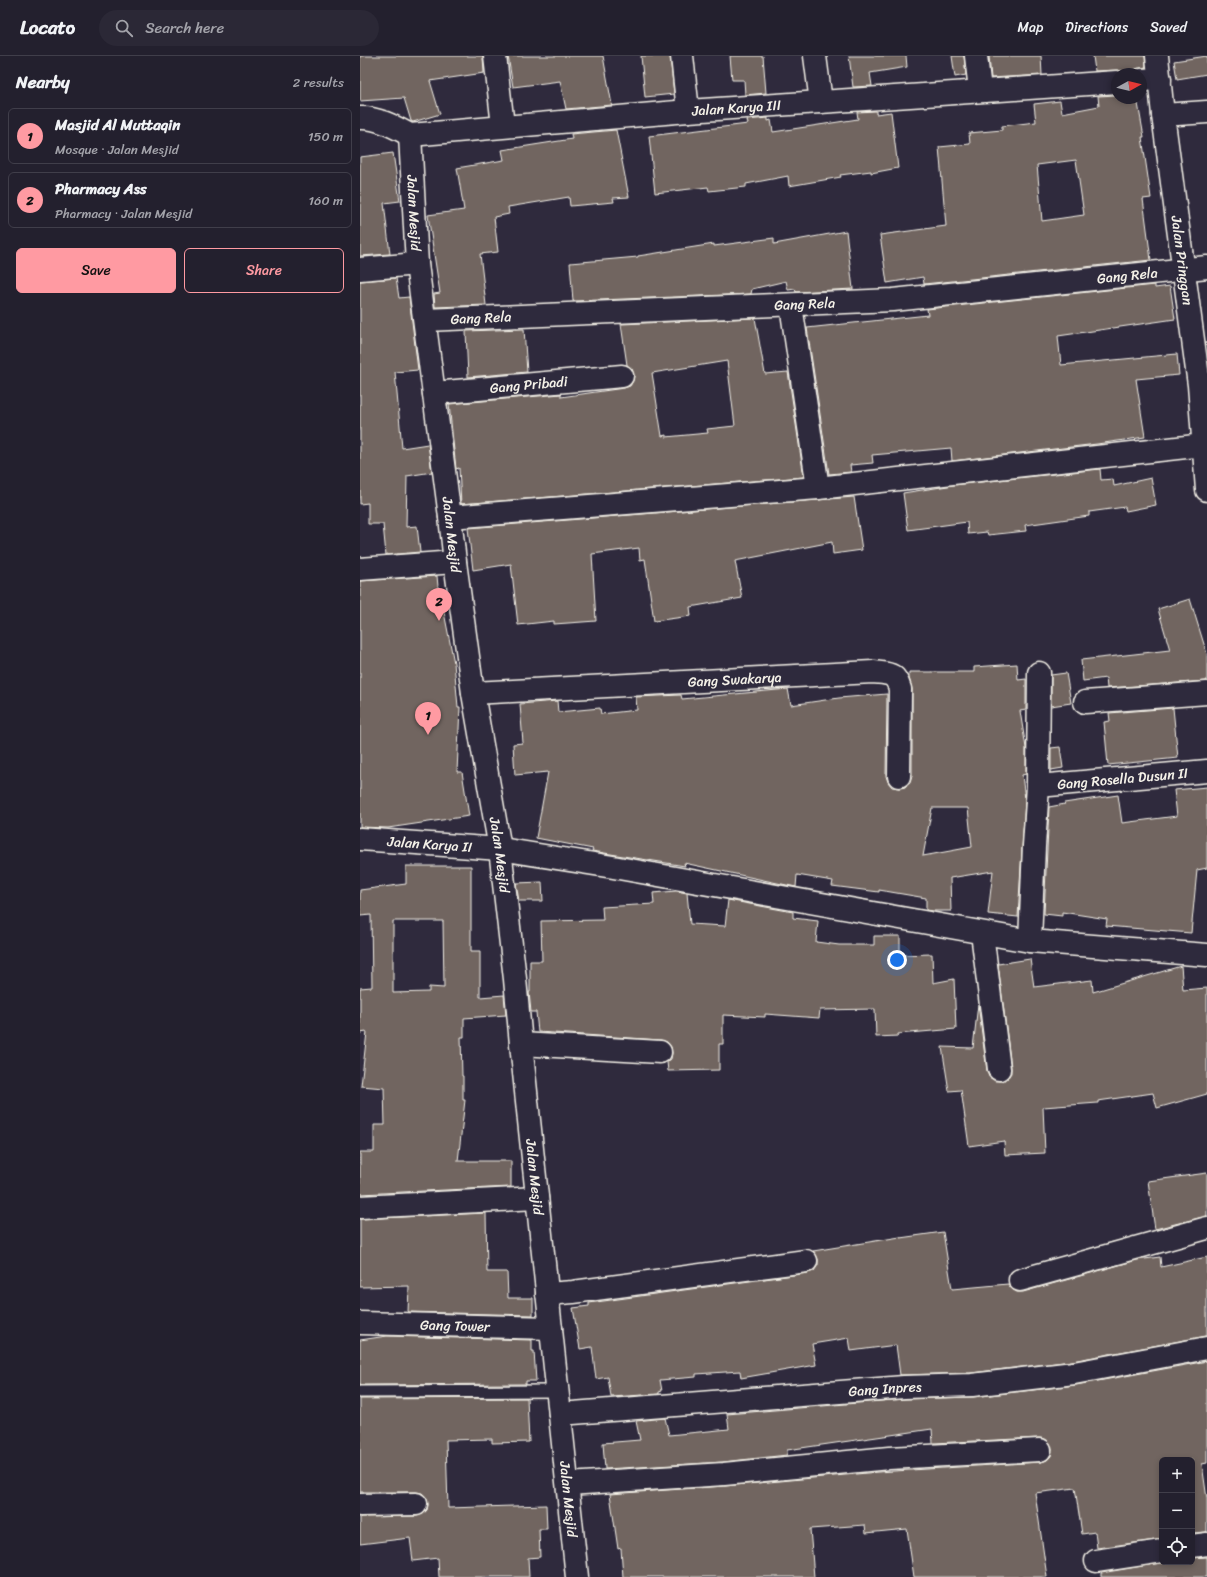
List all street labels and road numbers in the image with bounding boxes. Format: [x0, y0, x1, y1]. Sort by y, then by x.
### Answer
street label: Jalan Karya III [690, 92, 782, 123]
street label: Jalan Mesjid [400, 173, 429, 253]
street label: Jalan Pringgan [1164, 213, 1201, 307]
street label: Gang Rela [1096, 260, 1159, 291]
street label: Gang Rela [774, 290, 836, 318]
street label: Gang Rela [450, 304, 512, 331]
street label: Gang Pribadi [489, 368, 570, 400]
street label: Jalan Mesjid [435, 494, 469, 576]
street label: Gang Swakarya [687, 664, 782, 694]
street label: Gang Rosella Dusun II [1056, 760, 1190, 797]
street label: Jalan Mesjid [482, 814, 518, 896]
street label: Jalan Karya II [386, 828, 474, 860]
street label: Jalan Mesjid [518, 1137, 552, 1218]
street label: Gang Tower [420, 1312, 491, 1339]
street label: Gang Inpres [847, 1374, 922, 1404]
street label: Jalan Mesjid [552, 1459, 585, 1540]

